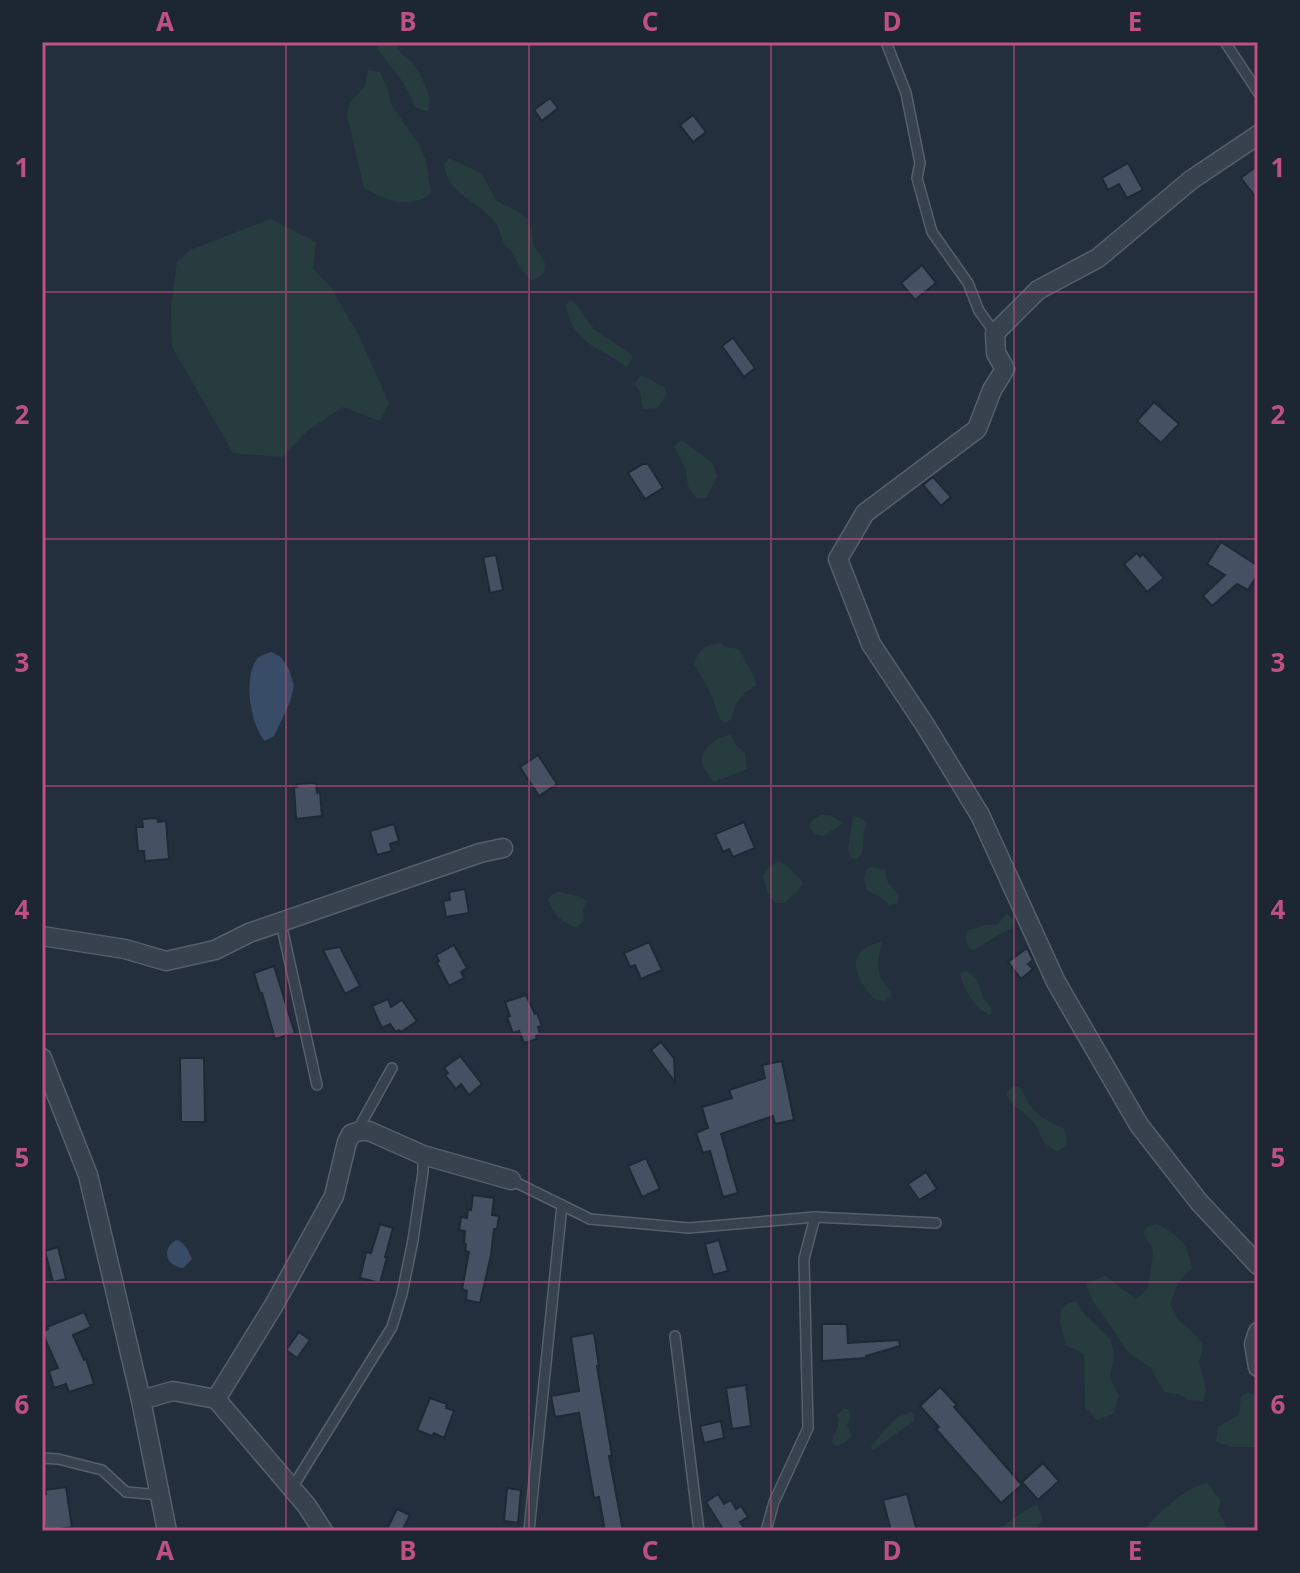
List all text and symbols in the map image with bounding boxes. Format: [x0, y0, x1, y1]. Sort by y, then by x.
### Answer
text: A [156, 3, 174, 39]
text: B [399, 3, 417, 39]
text: C [642, 3, 658, 39]
text: D [882, 3, 902, 39]
text: E [1128, 3, 1142, 39]
text: 1 [15, 149, 29, 185]
text: 1 [1271, 149, 1285, 185]
text: 2 [15, 396, 30, 432]
text: 2 [1271, 396, 1286, 432]
text: 3 [15, 644, 29, 680]
text: 3 [1271, 644, 1285, 680]
text: 4 [15, 891, 30, 927]
text: 4 [1271, 891, 1286, 927]
text: 5 [15, 1139, 29, 1175]
text: 5 [1271, 1139, 1285, 1175]
text: 6 [15, 1386, 30, 1422]
text: 6 [1271, 1386, 1286, 1422]
text: A [156, 1532, 174, 1568]
text: B [399, 1532, 417, 1568]
text: C [642, 1532, 658, 1568]
text: D [882, 1532, 902, 1568]
text: E [1128, 1532, 1142, 1568]

